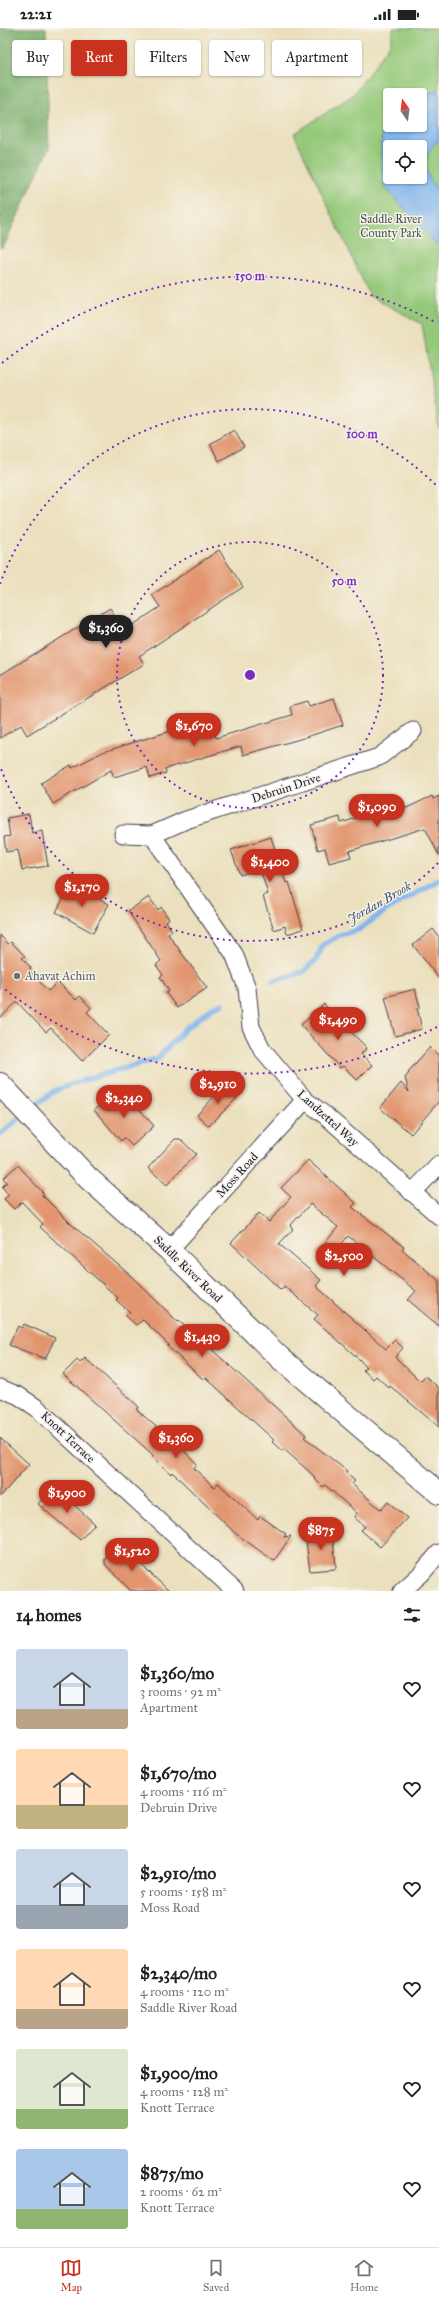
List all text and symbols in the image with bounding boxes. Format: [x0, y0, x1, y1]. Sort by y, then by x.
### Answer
text: 22:21 [20, 5, 52, 23]
chip: Buy [12, 40, 63, 76]
chip: Rent [71, 40, 127, 76]
chip: Filters [135, 40, 201, 76]
chip: New [209, 40, 264, 76]
chip: Apartment [272, 40, 362, 76]
north arrow [383, 88, 427, 132]
map controls [383, 88, 427, 184]
button: locate [383, 140, 427, 184]
park label: Saddle River County Park [360, 212, 422, 240]
text: 150 m [235, 269, 266, 283]
text: 100 m [346, 427, 379, 441]
text: 50 m [331, 574, 358, 588]
pin: $1,360 [73, 615, 139, 649]
text: $1,360 [88, 620, 124, 636]
centre of rings [243, 668, 257, 682]
pin: $1,670 [161, 713, 227, 747]
text: $1,670 [175, 718, 213, 734]
street label: Debruin Drive [250, 770, 322, 806]
pin: $1,090 [344, 794, 410, 828]
text: $1,090 [358, 799, 396, 815]
pin: $1,400 [237, 849, 303, 883]
text: $1,400 [251, 854, 289, 870]
pin: $1,170 [49, 874, 115, 908]
water label: Jordan Brook [344, 878, 414, 928]
text: $1,170 [64, 879, 100, 895]
place label: Ahavat Achim [24, 969, 95, 983]
marker: Ahavat Achim [12, 971, 22, 981]
pin: $1,490 [305, 1007, 371, 1041]
text: $1,490 [319, 1012, 357, 1028]
pin: $2,910 [185, 1071, 251, 1105]
text: $2,910 [199, 1076, 237, 1092]
pin: $2,340 [91, 1085, 157, 1119]
street label: Landzettel Way [294, 1087, 362, 1149]
text: $2,340 [105, 1090, 143, 1106]
street label: Moss Road [213, 1150, 261, 1200]
street label: Saddle River Road [151, 1233, 225, 1305]
pin: $2,500 [311, 1243, 377, 1277]
text: $2,500 [325, 1248, 363, 1264]
pin: $1,430 [169, 1324, 235, 1358]
text: $1,430 [184, 1329, 220, 1345]
street label: Knott Terrace [38, 1408, 98, 1466]
pin: $1,360 [143, 1425, 209, 1459]
text: $1,360 [158, 1430, 194, 1446]
pin: $1,900 [34, 1480, 100, 1514]
text: $1,900 [48, 1485, 86, 1501]
pin: $875 [297, 1517, 345, 1551]
text: $875 [307, 1522, 335, 1538]
pin: $1,520 [99, 1538, 165, 1572]
text: $1,520 [114, 1543, 150, 1559]
icon: filters [401, 1604, 423, 1626]
text: 14 homes [16, 1605, 81, 1626]
text: $1,360/mo [140, 1663, 214, 1684]
icon: home [48, 1665, 96, 1713]
icon: heart [401, 1678, 423, 1700]
text: 3 rooms · 92 m² [140, 1684, 221, 1700]
text: Apartment [140, 1700, 198, 1716]
text: $1,670/mo [140, 1763, 216, 1784]
icon: home [48, 1765, 96, 1813]
icon: heart [401, 1778, 423, 1800]
text: 4 rooms · 116 m² [140, 1784, 227, 1800]
text: Debruin Drive [140, 1800, 217, 1816]
text: $2,910/mo [140, 1863, 216, 1884]
icon: home [48, 1865, 96, 1913]
icon: heart [401, 1878, 423, 1900]
text: 5 rooms · 158 m² [140, 1884, 227, 1900]
text: Moss Road [140, 1900, 200, 1916]
text: $2,340/mo [140, 1963, 217, 1984]
icon: home [48, 1965, 96, 2013]
icon: heart [401, 1978, 423, 2000]
text: 4 rooms · 120 m² [140, 1984, 229, 2000]
text: Saddle River Road [140, 2000, 237, 2016]
text: $1,900/mo [140, 2063, 218, 2084]
icon: home [48, 2065, 96, 2113]
icon: heart [401, 2078, 423, 2100]
text: 4 rooms · 128 m² [140, 2084, 228, 2100]
text: Knott Terrace [140, 2100, 214, 2116]
text: $875/mo [140, 2163, 204, 2184]
icon: home [48, 2165, 96, 2213]
icon: heart [401, 2178, 423, 2200]
text: 2 rooms · 62 m² [140, 2184, 222, 2200]
text: Knott Terrace [140, 2200, 214, 2216]
tab: Map [60, 2257, 82, 2294]
tab: Saved [203, 2257, 229, 2294]
tab: Home [350, 2257, 379, 2294]

